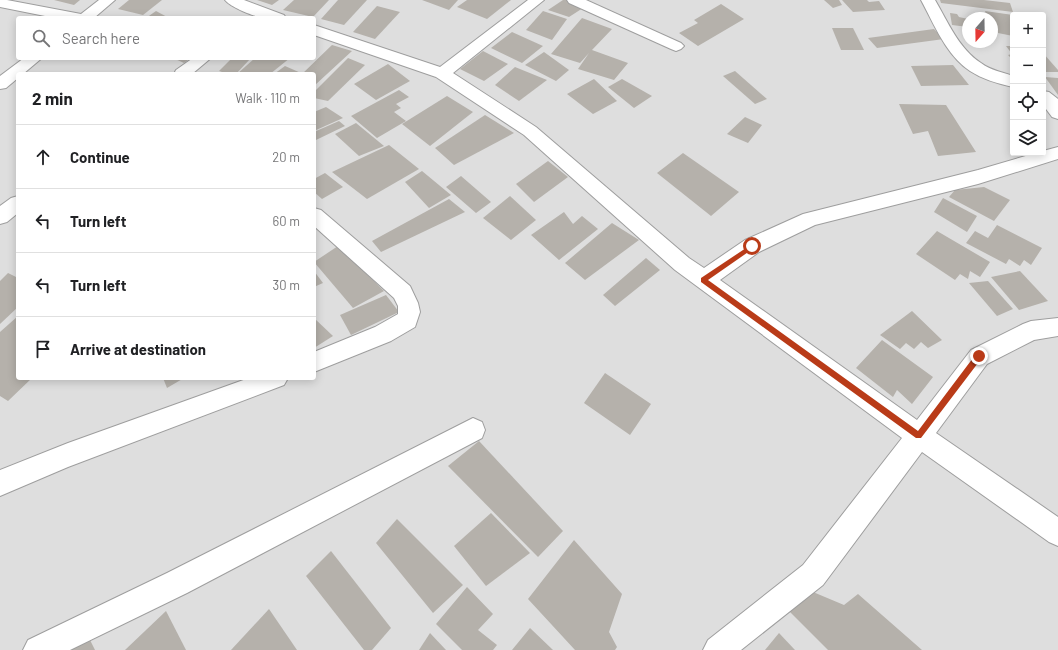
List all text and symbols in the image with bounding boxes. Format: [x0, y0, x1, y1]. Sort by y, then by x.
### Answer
north arrow [962, 12, 998, 48]
map controls [1010, 12, 1046, 156]
button: + [1010, 12, 1046, 48]
search box [16, 16, 316, 60]
icon: search [30, 27, 52, 49]
text: Search here [62, 29, 140, 47]
button: − [1010, 48, 1046, 84]
button: locate [1010, 84, 1046, 120]
text: 2 min [32, 88, 73, 108]
text: Walk · 110 m [235, 90, 300, 106]
button: layers [1010, 120, 1046, 156]
icon: ahead [32, 146, 54, 168]
text: Continue [70, 148, 130, 166]
text: 20 m [272, 149, 300, 165]
icon: left [32, 210, 54, 232]
text: Turn left [70, 212, 126, 230]
text: 60 m [273, 213, 300, 229]
route start [743, 237, 761, 255]
icon: left [32, 274, 54, 296]
text: Turn left [70, 276, 126, 294]
text: 30 m [273, 277, 300, 293]
icon: arrive [32, 338, 54, 360]
text: Arrive at destination [70, 340, 206, 358]
route end [970, 347, 988, 365]

